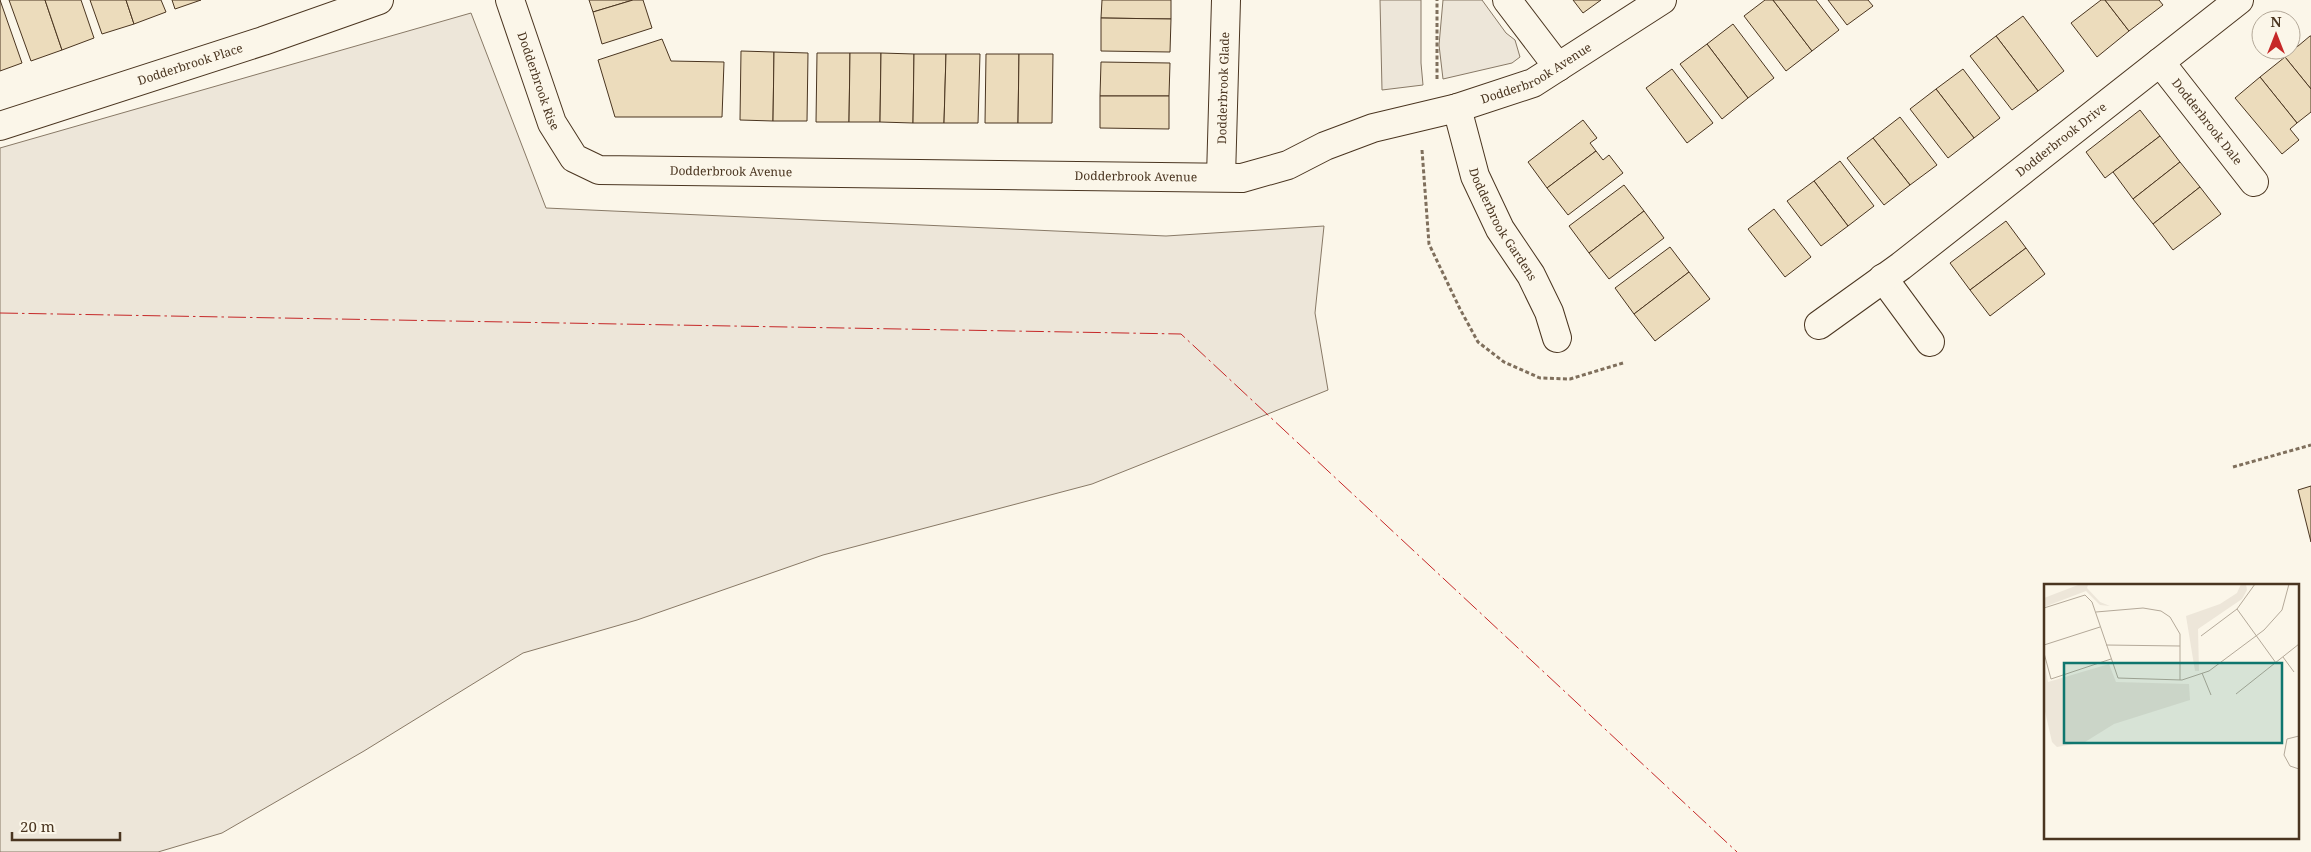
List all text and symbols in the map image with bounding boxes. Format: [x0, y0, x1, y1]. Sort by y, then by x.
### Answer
north arrow [2251, 10, 2301, 60]
text: N [2270, 12, 2282, 31]
street label: Dodderbrook Rise [514, 30, 564, 134]
street label: Dodderbrook Glade [1213, 32, 1233, 144]
street label: Dodderbrook Place [135, 39, 245, 89]
street label: Dodderbrook Avenue [1479, 39, 1595, 108]
street label: Dodderbrook Dale [2168, 75, 2246, 168]
street label: Dodderbrook Drive [2012, 98, 2110, 181]
street label: Dodderbrook Avenue [670, 162, 792, 180]
street label: Dodderbrook Gardens [1465, 166, 1541, 283]
street label: Dodderbrook Avenue [1075, 167, 1197, 185]
inset map [2044, 584, 2298, 840]
scale bar [12, 810, 120, 842]
text: 20 m [20, 816, 55, 836]

